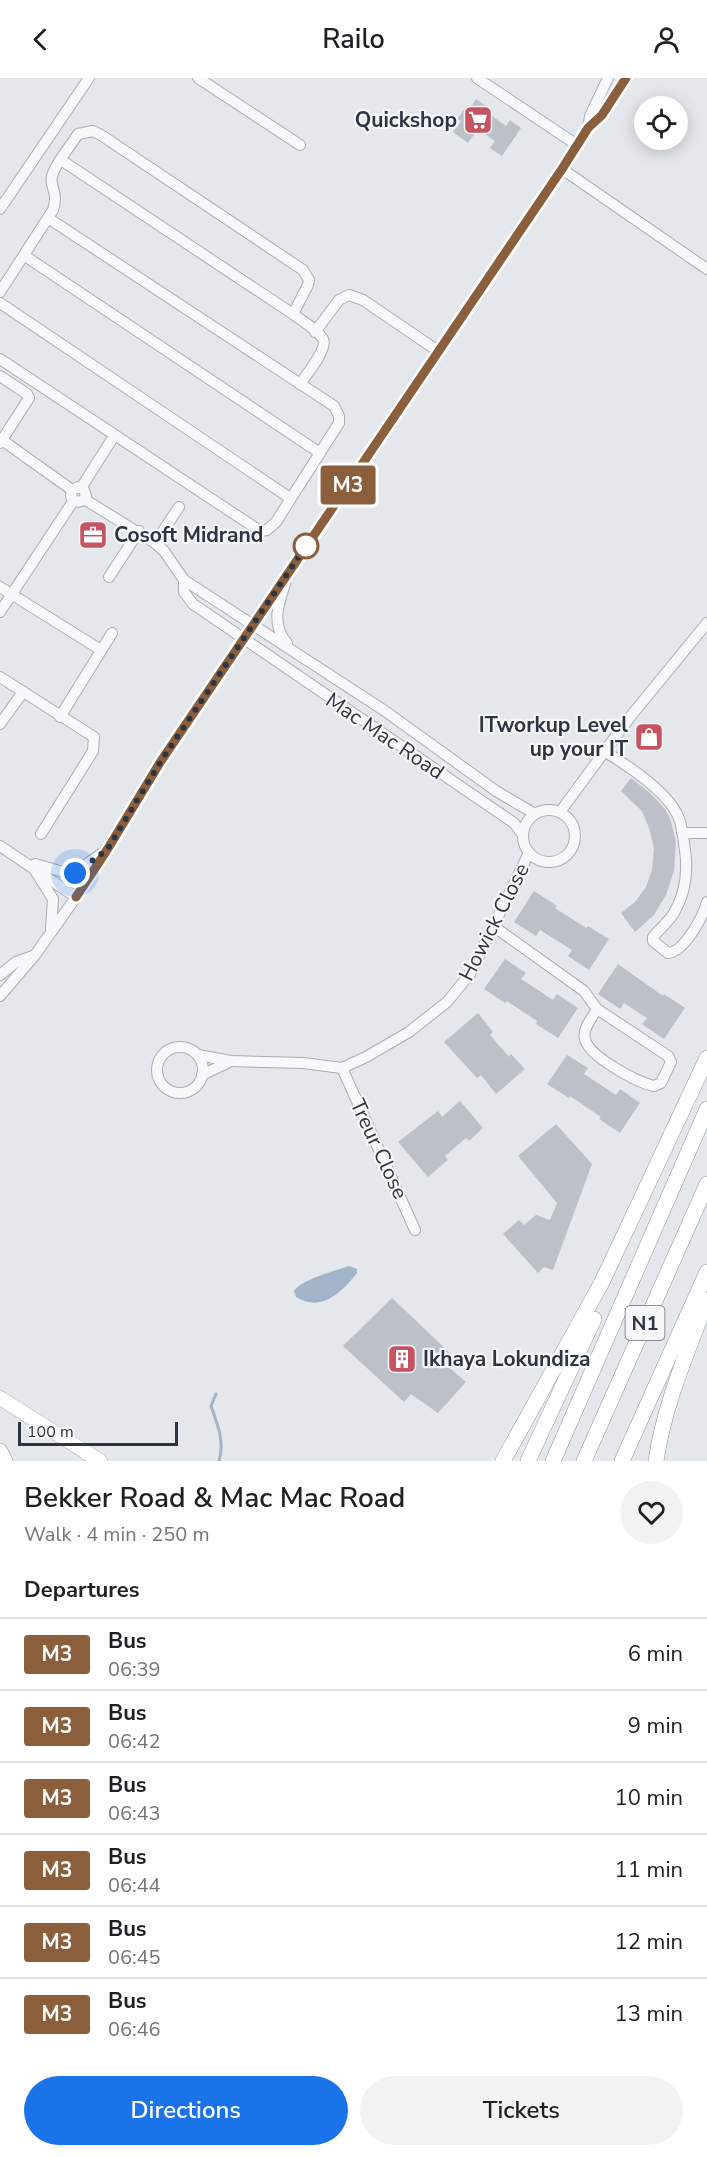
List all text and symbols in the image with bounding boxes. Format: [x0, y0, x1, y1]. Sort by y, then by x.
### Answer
text: Railo [322, 21, 385, 58]
icon: back [24, 23, 57, 56]
icon: person [650, 23, 683, 56]
map controls [634, 96, 688, 150]
button: locate [634, 96, 688, 150]
supermarket icon: Quickshop [462, 104, 494, 136]
place label: Quickshop [355, 106, 457, 134]
line badge: M3 [321, 466, 375, 504]
text: M3 [333, 471, 363, 499]
office icon: Cosoft Midrand [77, 519, 109, 551]
place label: Cosoft Midrand [114, 521, 263, 549]
unlabelled marker [293, 533, 319, 559]
street label: Mac Mac Road [320, 686, 450, 786]
place label: ITworkup Level up your IT [479, 711, 628, 763]
shop icon: ITworkup Level up your IT [633, 721, 665, 753]
your location [60, 858, 90, 888]
street label: Howick Close [452, 858, 536, 986]
street label: Treur Close [344, 1094, 414, 1204]
road number: N1 [626, 1306, 664, 1340]
building icon: Ikhaya Lokundiza [386, 1343, 418, 1375]
place label: Ikhaya Lokundiza [423, 1345, 591, 1373]
scale bar [18, 1419, 178, 1446]
text: 100 m [27, 1421, 74, 1443]
text: Bekker Road & Mac Mac Road [24, 1479, 405, 1517]
button: heart [620, 1481, 683, 1544]
text: Walk · 4 min · 250 m [24, 1521, 210, 1548]
text: Departures [24, 1575, 139, 1605]
text: Bus [108, 1626, 147, 1656]
text: 6 min [628, 1639, 683, 1669]
text: M3 [42, 1640, 72, 1668]
text: 06:39 [108, 1656, 161, 1683]
text: Bus [108, 1698, 147, 1728]
text: 9 min [628, 1711, 683, 1741]
text: M3 [42, 1712, 72, 1740]
text: 06:42 [108, 1728, 161, 1755]
text: Bus [108, 1770, 147, 1800]
text: 10 min [615, 1783, 683, 1813]
text: M3 [42, 1784, 72, 1812]
text: 06:43 [108, 1800, 161, 1827]
text: Bus [108, 1842, 147, 1872]
text: 11 min [615, 1855, 683, 1885]
text: M3 [42, 1856, 72, 1884]
text: 06:44 [108, 1872, 161, 1899]
text: Bus [108, 1914, 147, 1944]
text: 12 min [615, 1927, 683, 1957]
text: M3 [42, 1928, 72, 1956]
text: 06:45 [108, 1944, 161, 1971]
text: Bus [108, 1986, 147, 2016]
text: 13 min [615, 1999, 683, 2029]
text: M3 [42, 2000, 72, 2028]
text: 06:46 [108, 2016, 161, 2043]
button: Directions [24, 2076, 348, 2145]
button: Tickets [360, 2076, 683, 2145]

